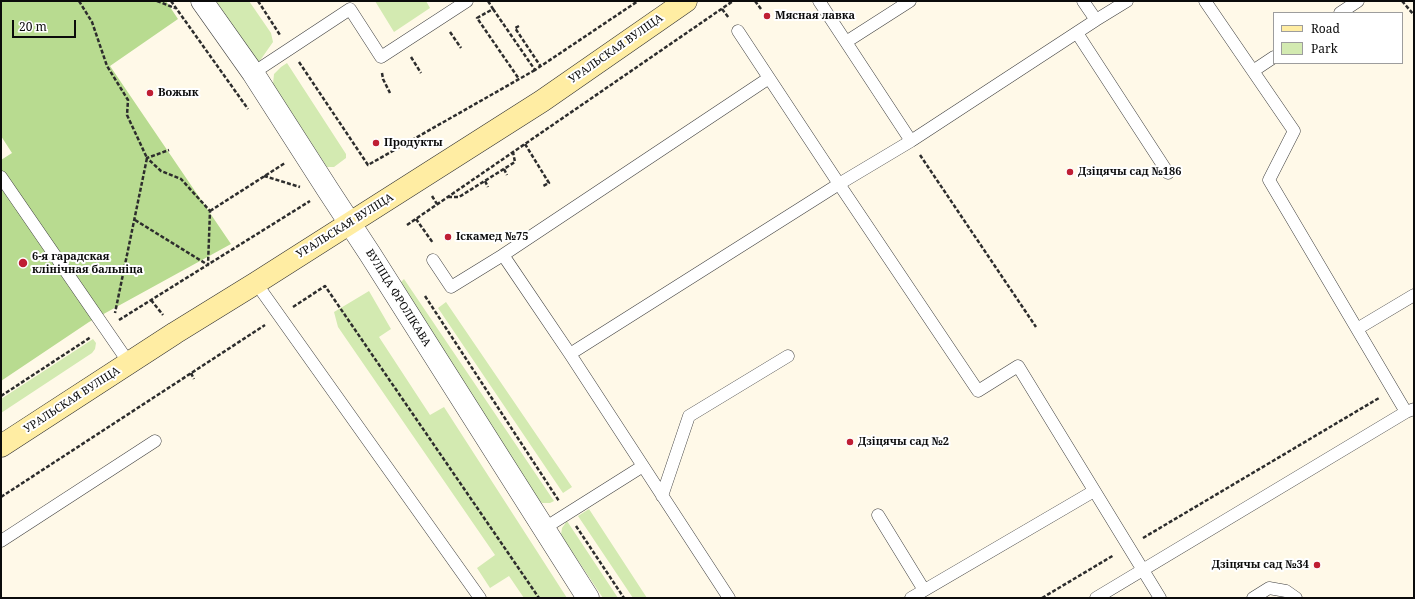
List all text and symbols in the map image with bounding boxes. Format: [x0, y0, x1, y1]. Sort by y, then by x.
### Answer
place label: Мясная лавка [775, 9, 855, 23]
marker: Мясная лавка [762, 11, 772, 21]
scale bar [14, 12, 78, 38]
street label: УРАЛЬСКАЯ ВУЛІЦА [566, 12, 666, 86]
legend [1273, 12, 1403, 64]
text: 20 m [19, 18, 47, 35]
text: Road [1311, 20, 1340, 37]
text: Park [1311, 40, 1338, 57]
place label: Вожык [158, 86, 198, 100]
marker: Вожык [145, 88, 155, 98]
place label: Продукты [384, 136, 443, 150]
marker: Продукты [371, 138, 381, 148]
place label: Дзіцячы сад №186 [1078, 165, 1181, 179]
marker: Дзіцячы сад №186 [1065, 167, 1075, 177]
street label: УРАЛЬСКАЯ ВУЛІЦА [294, 191, 396, 261]
place label: Іскамед №75 [456, 230, 528, 244]
marker: Іскамед №75 [443, 232, 453, 242]
street label: ВУЛІЦА ФРОЛІКАВА [363, 247, 433, 349]
place label: 6-я гарадская клінічная бальніца [32, 250, 143, 276]
marker: 6-я гарадская клінічная бальніца [17, 257, 29, 269]
street label: УРАЛЬСКАЯ ВУЛІЦА [22, 364, 122, 436]
place label: Дзіцячы сад №2 [858, 435, 949, 449]
marker: Дзіцячы сад №2 [845, 437, 855, 447]
place label: Дзіцячы сад №34 [1212, 558, 1309, 572]
marker: Дзіцячы сад №34 [1312, 560, 1322, 570]

